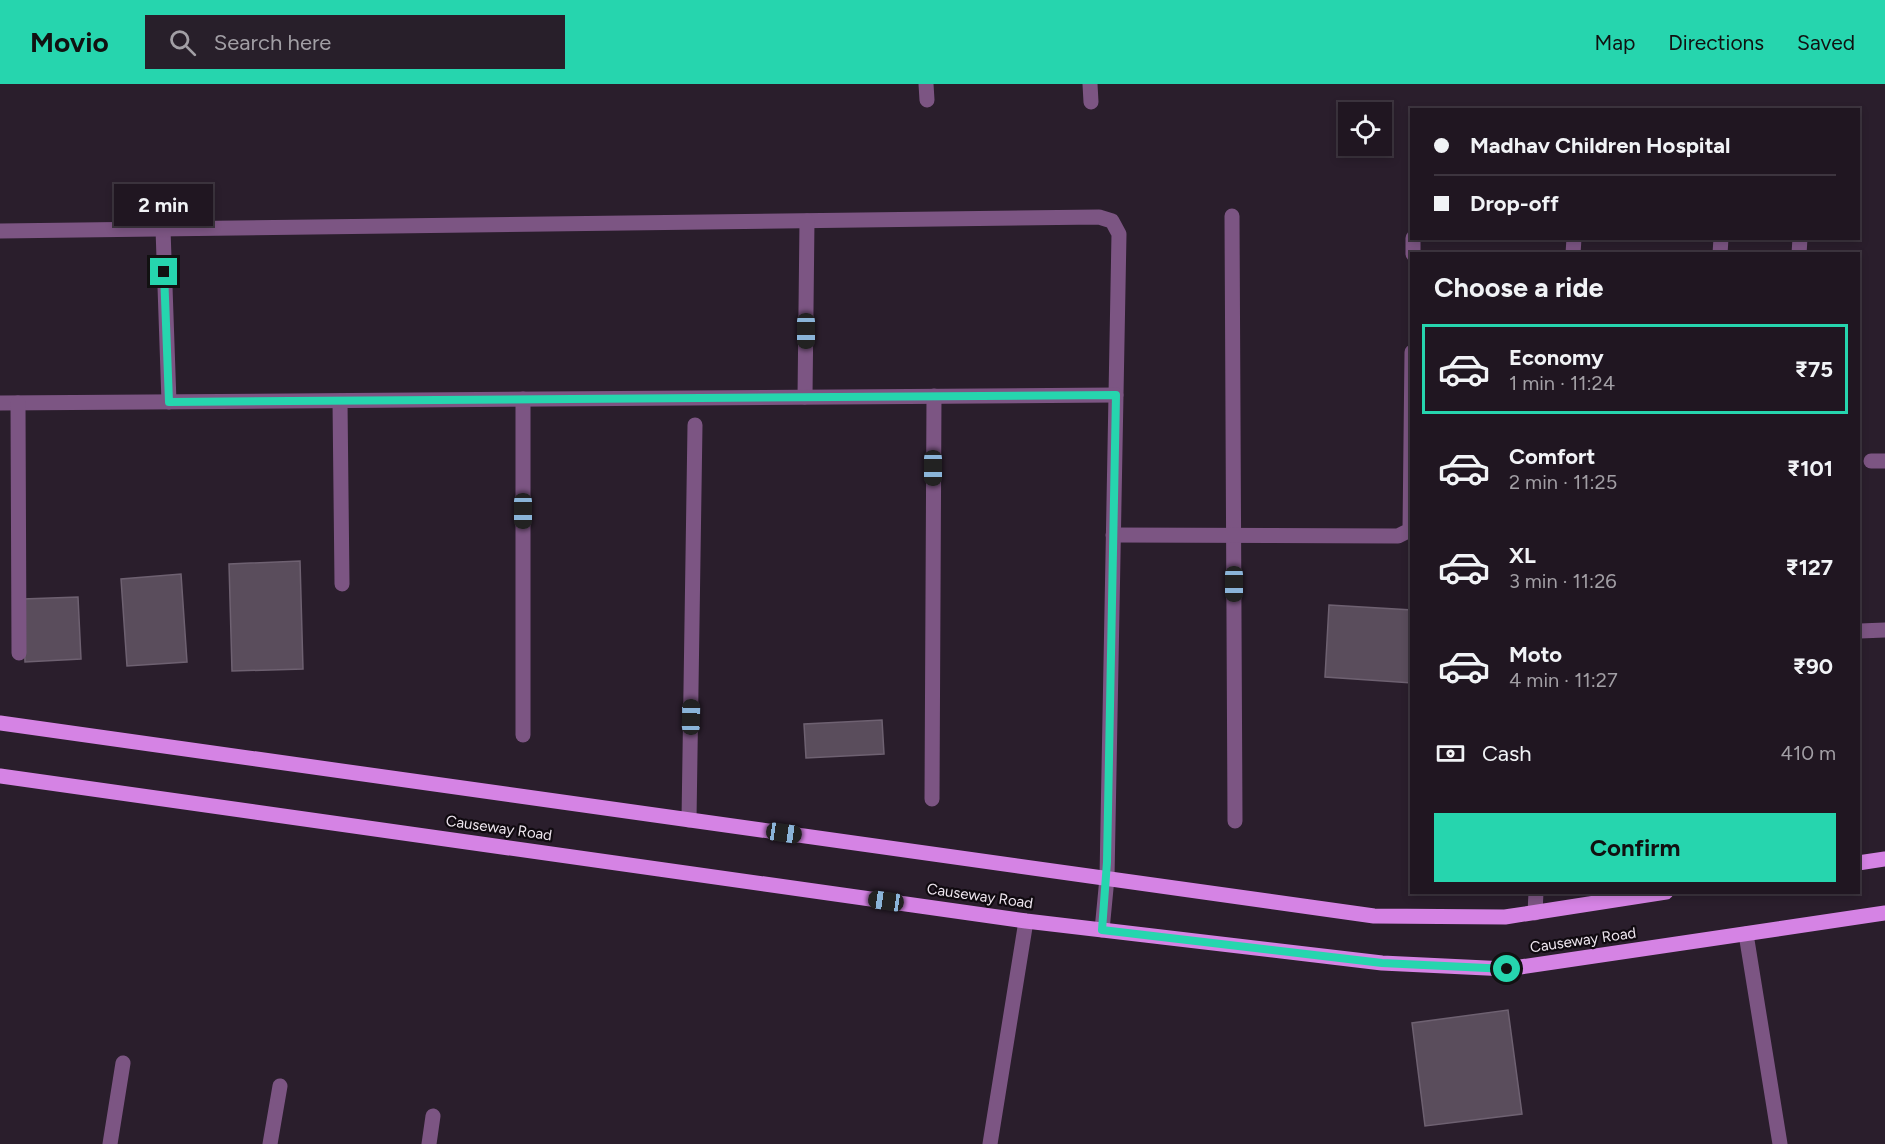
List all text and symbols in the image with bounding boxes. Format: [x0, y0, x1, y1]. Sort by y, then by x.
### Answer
search box [145, 15, 565, 69]
text: Movio [30, 25, 109, 59]
icon: search [166, 26, 199, 59]
text: Search here [214, 29, 331, 56]
text: Map [1594, 30, 1635, 55]
text: Directions [1668, 30, 1764, 55]
text: Saved [1797, 30, 1855, 55]
map controls [1338, 102, 1392, 156]
button: locate [1338, 102, 1392, 156]
text: Madhav Children Hospital [1470, 132, 1730, 159]
callout: 2 min [114, 185, 213, 227]
text: Drop-off [1470, 190, 1559, 217]
text: 2 min [138, 193, 189, 217]
route end [150, 258, 177, 285]
text: Choose a ride [1434, 271, 1603, 304]
car [797, 313, 815, 349]
icon: car [1437, 342, 1491, 396]
text: Economy [1509, 344, 1604, 371]
text: ₹75 [1795, 356, 1833, 383]
text: 1 min · 11:24 [1509, 371, 1615, 395]
icon: car [1437, 441, 1491, 495]
text: Comfort [1509, 443, 1595, 470]
car [924, 450, 942, 486]
text: ₹101 [1787, 455, 1833, 482]
text: 2 min · 11:25 [1509, 470, 1617, 494]
car [514, 493, 532, 529]
icon: car [1437, 540, 1491, 594]
text: XL [1509, 542, 1536, 569]
text: ₹127 [1786, 554, 1833, 581]
car [1225, 566, 1243, 602]
text: 3 min · 11:26 [1509, 569, 1617, 593]
icon: car [1437, 639, 1491, 693]
text: Moto [1509, 641, 1562, 668]
text: ₹90 [1793, 653, 1833, 680]
text: 4 min · 11:27 [1509, 668, 1618, 692]
car [682, 699, 700, 735]
icon: cash [1434, 737, 1467, 770]
text: Cash [1482, 740, 1532, 767]
text: 410 m [1781, 741, 1836, 765]
street label: Causeway Road [445, 812, 553, 844]
button: Confirm [1434, 813, 1836, 882]
car [765, 822, 803, 844]
street label: Causeway Road [926, 880, 1034, 912]
car [867, 890, 905, 912]
street label: Causeway Road [1529, 924, 1637, 956]
route start [1493, 955, 1520, 982]

